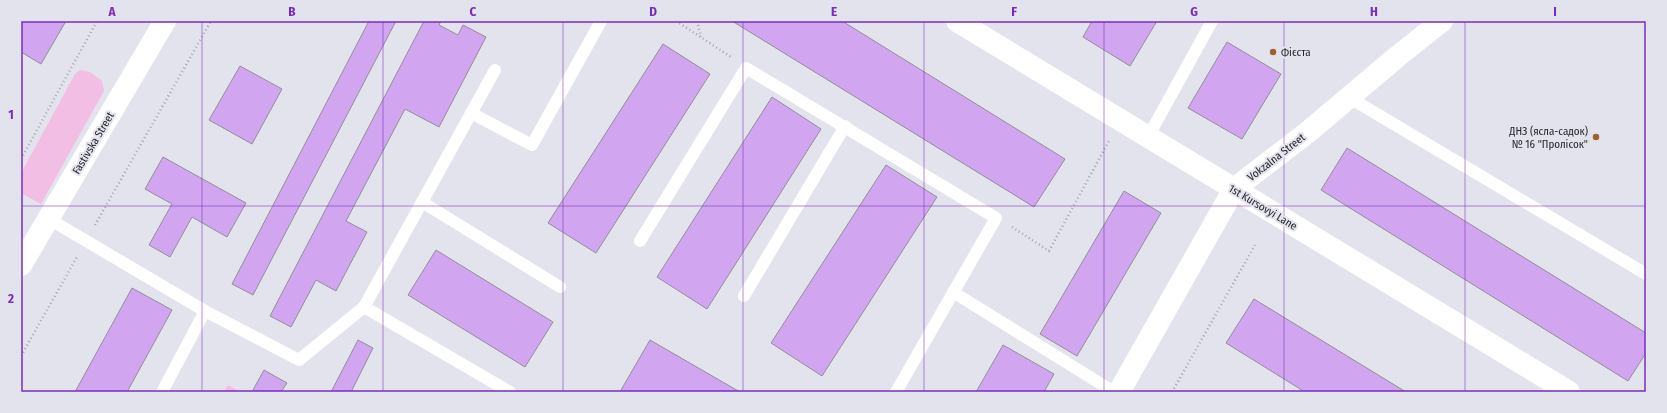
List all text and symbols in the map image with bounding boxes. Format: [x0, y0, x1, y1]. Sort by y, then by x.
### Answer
text: A [107, 4, 116, 19]
text: B [288, 4, 296, 19]
text: C [470, 4, 477, 19]
text: D [649, 4, 657, 19]
text: E [831, 4, 837, 19]
text: F [1011, 4, 1017, 19]
text: G [1190, 4, 1198, 19]
text: H [1370, 4, 1378, 19]
text: I [1553, 4, 1557, 19]
place label: Фієста [1281, 46, 1311, 59]
marker: Фієста [1268, 47, 1278, 57]
text: 1 [8, 107, 14, 122]
street label: Fastivska Street [70, 110, 117, 177]
place label: ДНЗ (ясла-садок) № 16 "Пролісок" [1508, 125, 1588, 151]
street label: Vokzalna Street [1245, 131, 1308, 184]
marker: ДНЗ (ясла-садок) № 16 "Пролісок" [1591, 132, 1601, 142]
street label: 1st Kursovyi Lane [1226, 182, 1299, 233]
text: 2 [7, 291, 14, 306]

